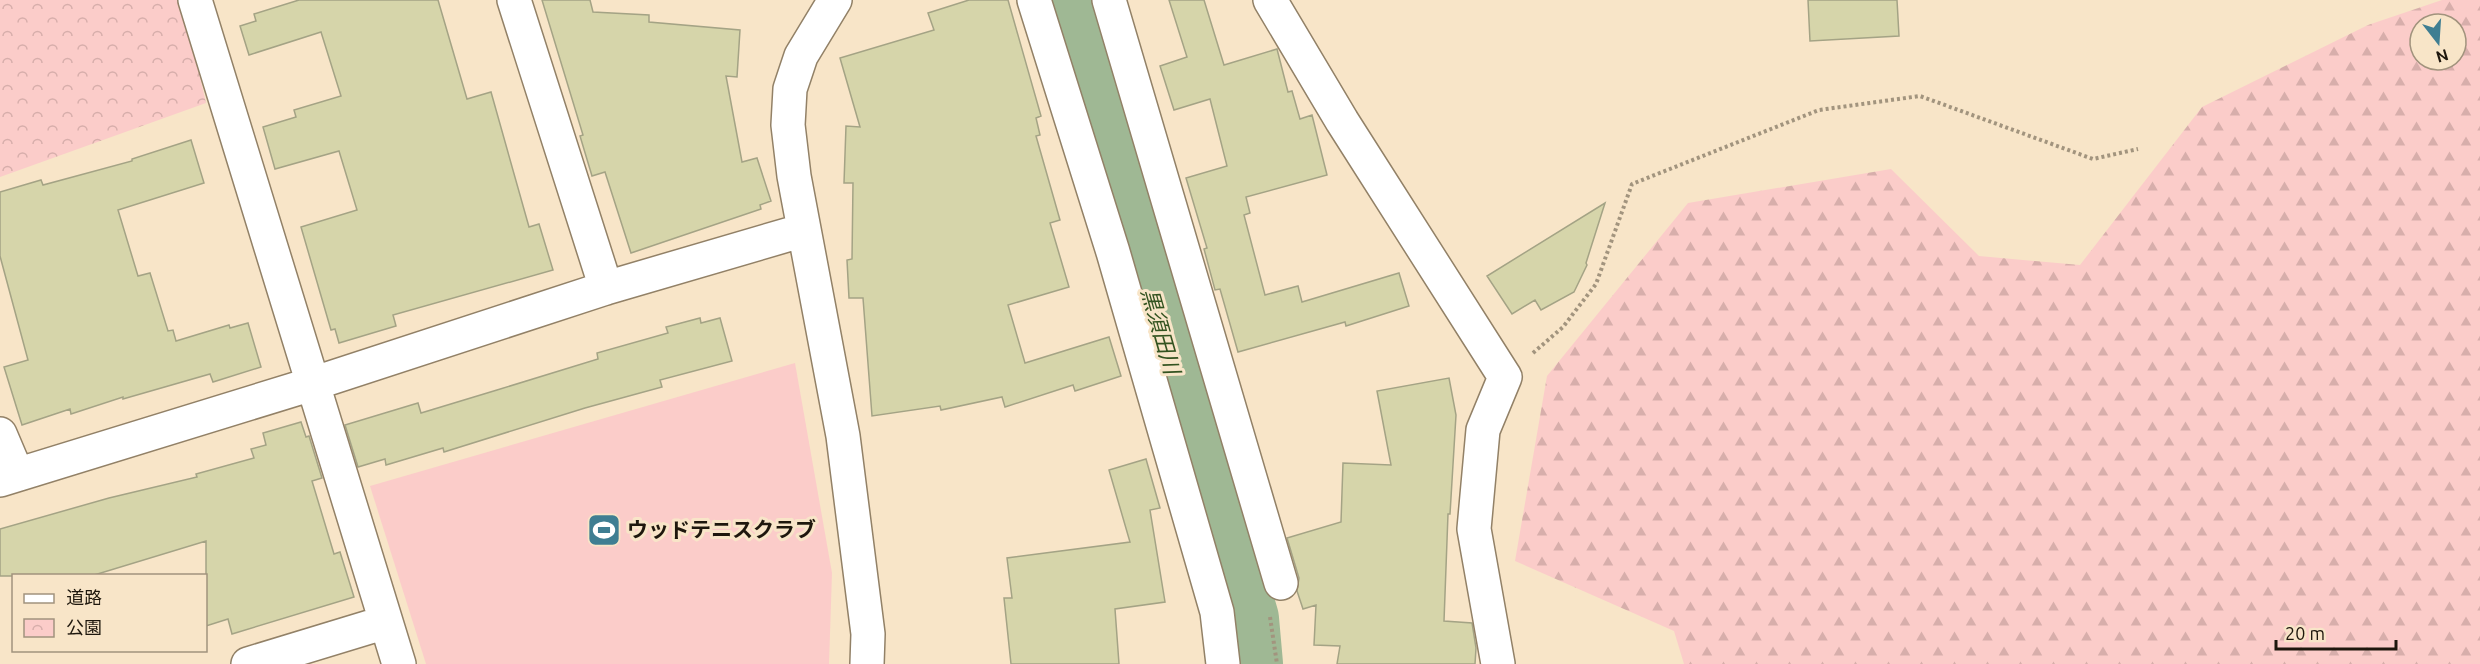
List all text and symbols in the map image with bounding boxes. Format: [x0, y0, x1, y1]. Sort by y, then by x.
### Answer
north arrow [2408, 12, 2468, 72]
text: N [2434, 46, 2451, 67]
water label: 黒須田川 [1137, 285, 1186, 379]
sports icon: ウッドテニスクラブ [586, 512, 622, 548]
place label: ウッドテニスクラブ [627, 517, 816, 541]
legend [12, 574, 207, 652]
text: 道路 [66, 587, 102, 607]
scale bar [2276, 613, 2396, 651]
text: 公園 [66, 617, 102, 637]
text: 20 m [2285, 623, 2325, 643]

